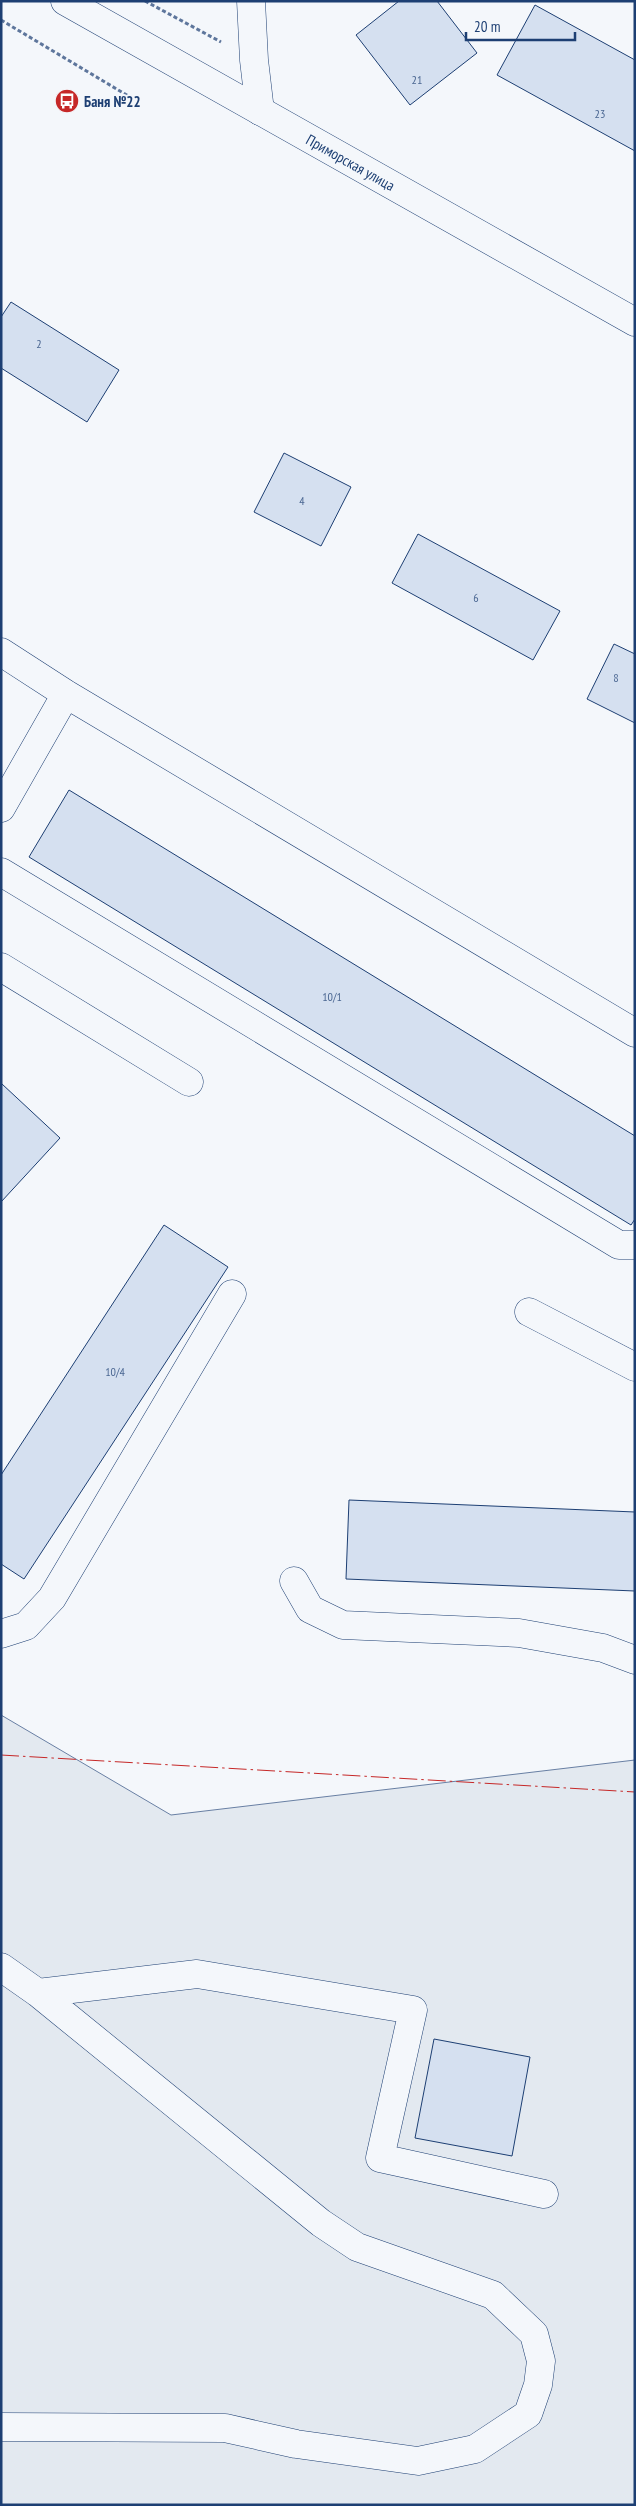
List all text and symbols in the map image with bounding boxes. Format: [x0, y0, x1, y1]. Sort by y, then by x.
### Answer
scale bar [466, 10, 575, 42]
text: 20 m [474, 17, 500, 36]
house number: 21 [412, 72, 422, 87]
bus stop icon: Баня №22 [54, 88, 80, 114]
place label: Баня №22 [84, 92, 141, 111]
house number: 23 [595, 106, 605, 121]
street label: Приморская улица [303, 129, 398, 194]
house number: 2 [36, 336, 42, 351]
house number: 4 [299, 493, 305, 508]
house number: 6 [473, 590, 479, 605]
house number: 8 [613, 670, 619, 685]
house number: 10/1 [322, 989, 342, 1004]
house number: 10/4 [105, 1364, 125, 1379]

